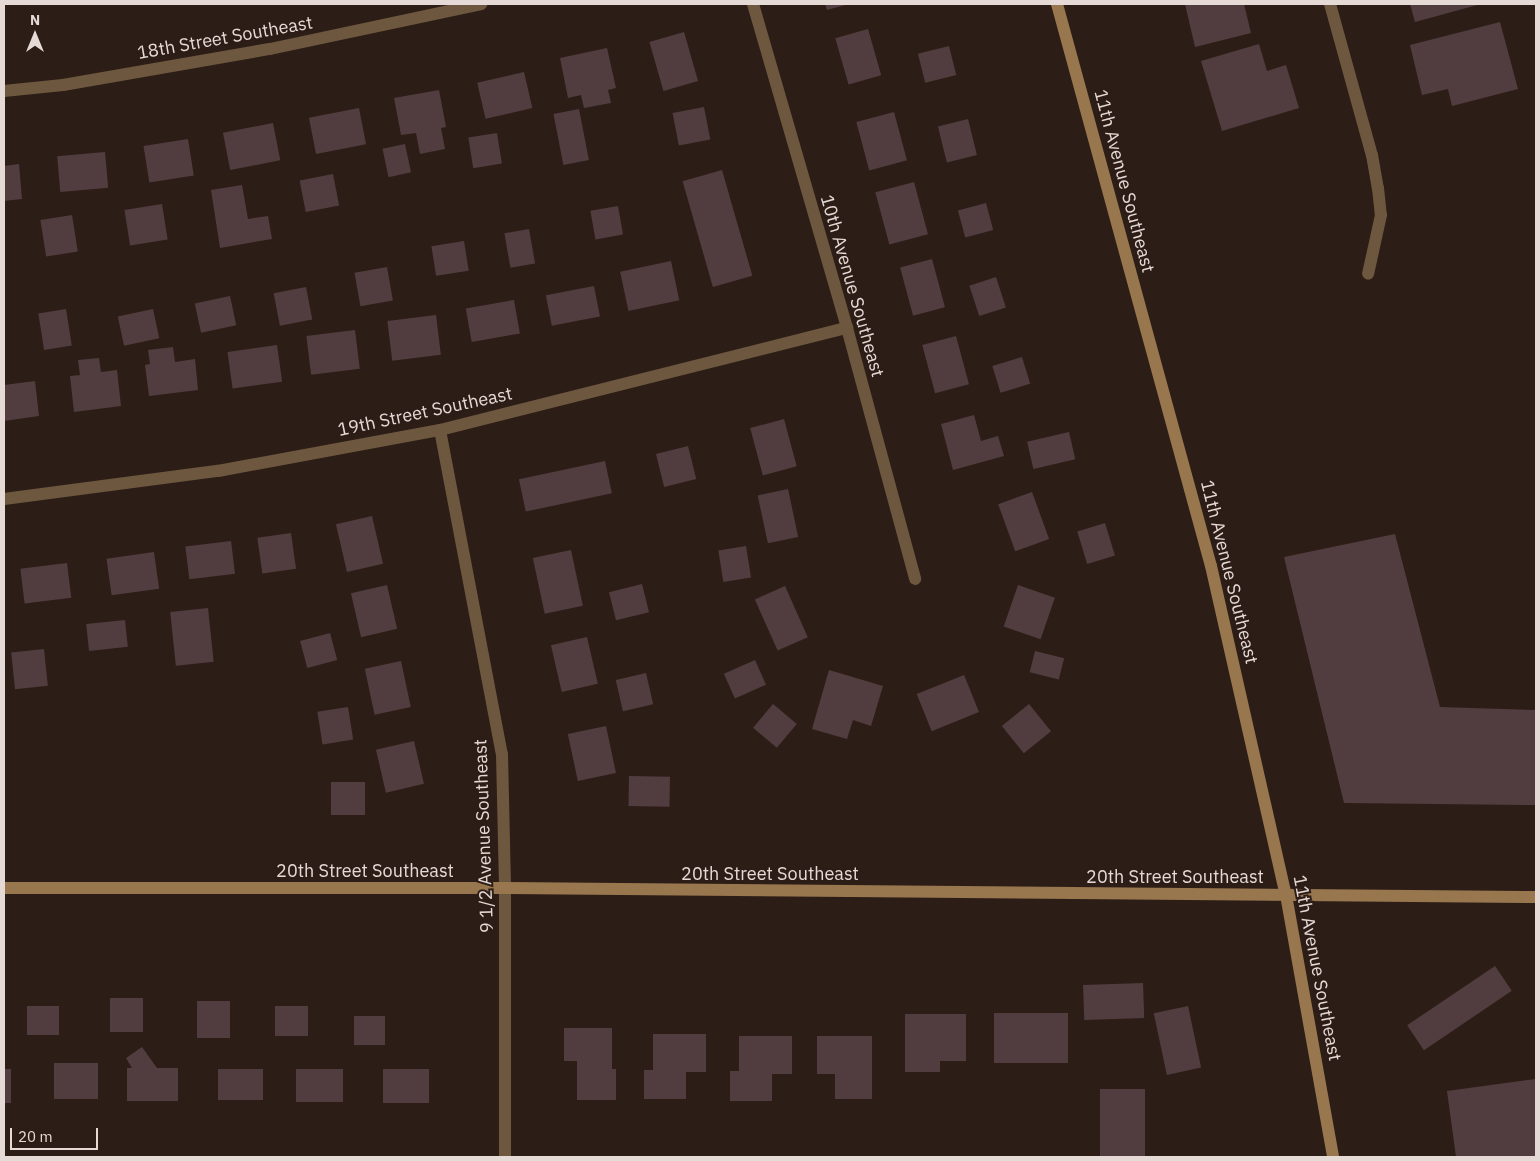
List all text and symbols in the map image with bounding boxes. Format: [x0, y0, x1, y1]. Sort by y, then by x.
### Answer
north arrow [10, 10, 60, 60]
text: N [30, 11, 40, 29]
street label: 18th Street Southeast [136, 12, 314, 64]
street label: 11th Avenue Southeast [1089, 87, 1159, 275]
street label: 10th Avenue Southeast [816, 192, 888, 380]
street label: 19th Street Southeast [336, 383, 514, 441]
street label: 11th Avenue Southeast [1196, 478, 1262, 666]
street label: 9 1/2 Avenue Southeast [470, 739, 498, 933]
street label: 20th Street Southeast [276, 860, 454, 882]
street label: 20th Street Southeast [681, 863, 859, 885]
street label: 20th Street Southeast [1086, 866, 1264, 888]
street label: 11th Avenue Southeast [1288, 873, 1346, 1063]
scale bar [12, 1118, 100, 1150]
text: 20 m [18, 1127, 53, 1146]

